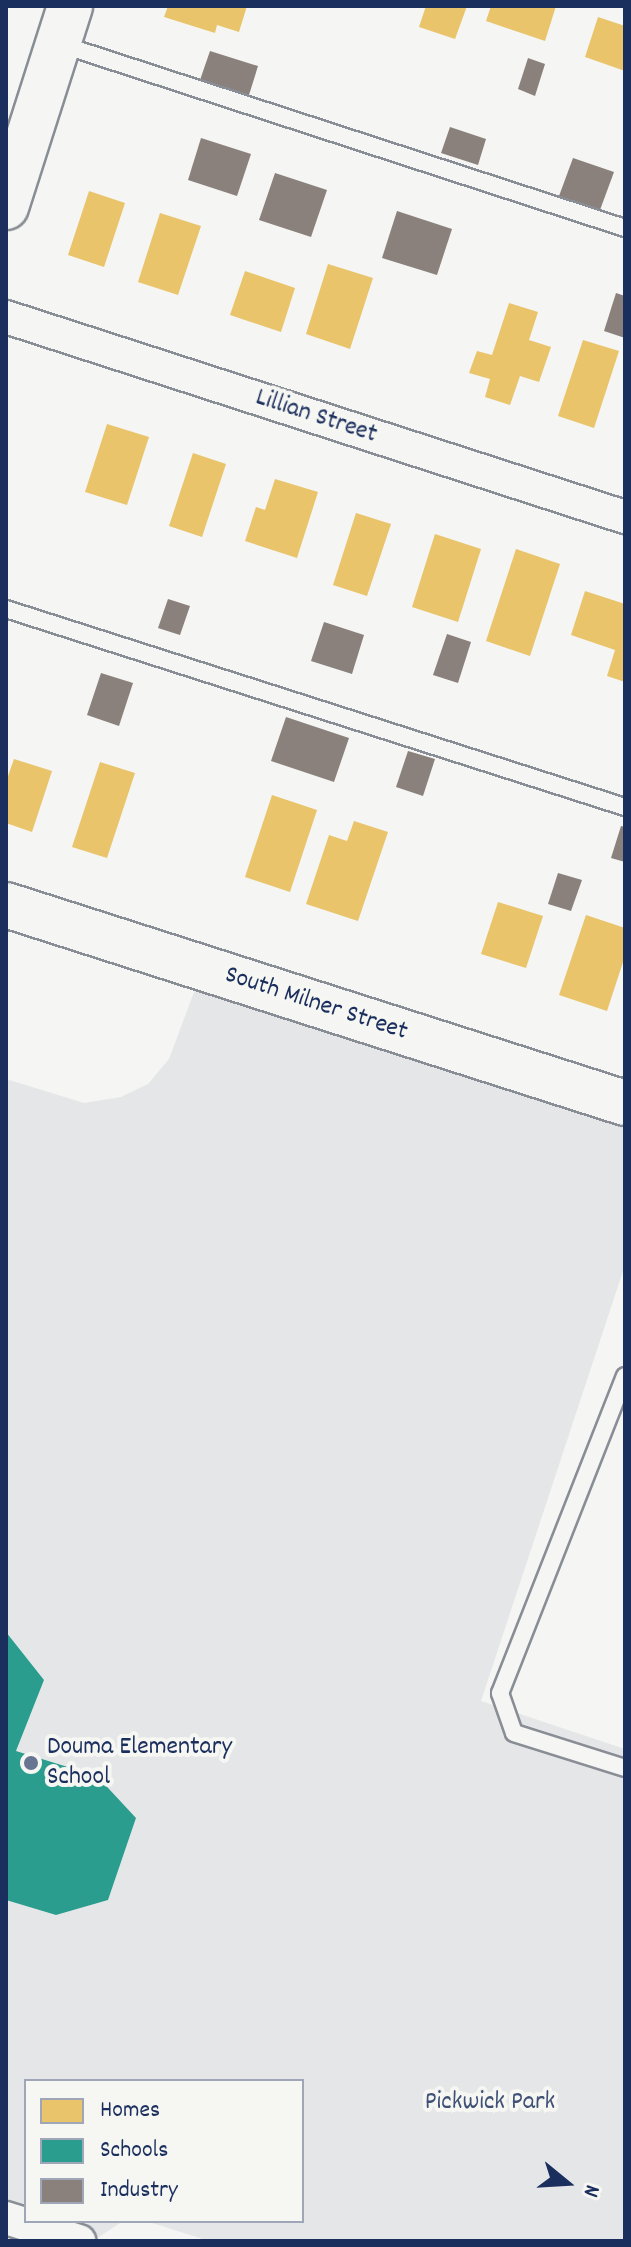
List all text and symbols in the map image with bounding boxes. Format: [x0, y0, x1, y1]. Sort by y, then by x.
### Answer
street label: Lillian Street [251, 383, 381, 451]
street label: South Milner Street [221, 960, 411, 1048]
place label: Douma Elementary School [47, 1732, 232, 1794]
marker: Douma Elementary School [22, 1754, 40, 1772]
legend [24, 2079, 304, 2223]
park label: Pickwick Park [425, 2087, 555, 2119]
text: Homes [100, 2094, 160, 2128]
text: Schools [100, 2134, 168, 2168]
north arrow [527, 2143, 607, 2223]
text: Industry [100, 2174, 178, 2208]
text: N [574, 2181, 607, 2201]

